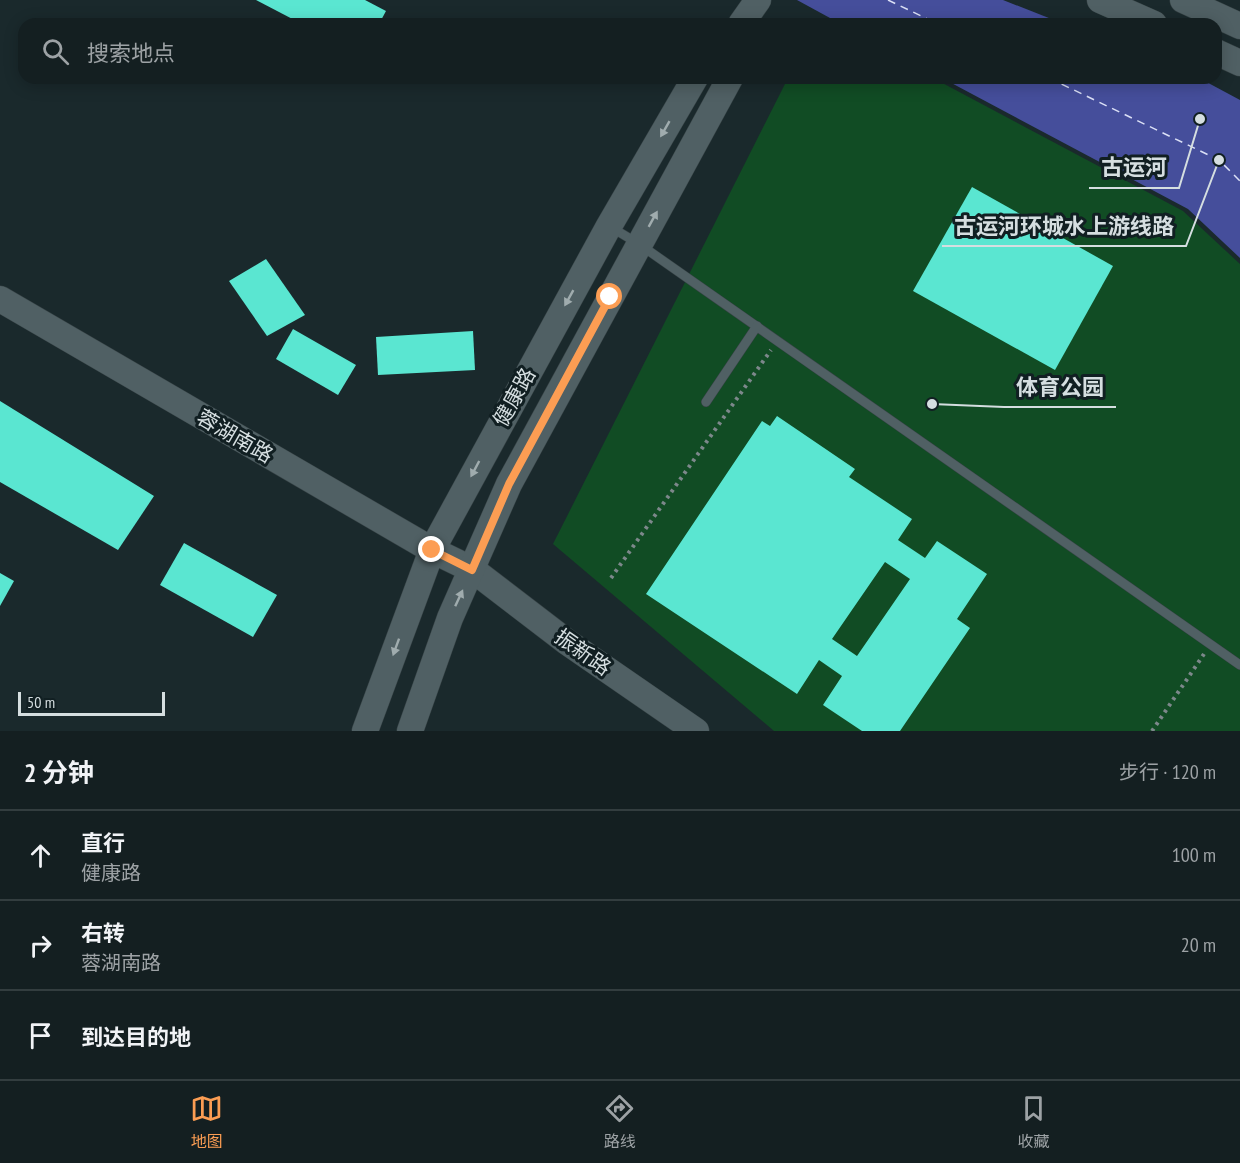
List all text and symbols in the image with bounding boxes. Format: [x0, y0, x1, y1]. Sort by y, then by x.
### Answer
search box [18, 18, 1222, 84]
icon: search [39, 35, 72, 68]
text: 搜索地点 [87, 39, 175, 67]
one-way arrow [660, 121, 671, 137]
callout: 古运河 [1089, 148, 1179, 188]
text: 古运河 [1101, 153, 1167, 181]
callout: 古运河环城水上游线路 [942, 206, 1186, 246]
one-way arrow [648, 210, 658, 227]
text: 古运河环城水上游线路 [954, 212, 1174, 240]
route start [596, 283, 622, 309]
one-way arrow [564, 290, 574, 307]
street label: 健康路 [487, 363, 541, 431]
callout: 体育公园 [1004, 367, 1116, 407]
text: 体育公园 [1016, 373, 1104, 401]
street label: 蓉湖南路 [192, 403, 278, 469]
one-way arrow [470, 461, 480, 478]
route end [418, 536, 444, 562]
one-way arrow [455, 589, 464, 606]
street label: 振新路 [549, 623, 617, 681]
one-way arrow [391, 638, 401, 656]
scale bar [18, 689, 165, 716]
text: 50 m [27, 692, 55, 712]
text: 2 分钟 [24, 756, 94, 789]
text: 步行 · 120 m [1119, 759, 1216, 785]
text: 直行 [81, 829, 125, 857]
icon: ahead [24, 839, 57, 872]
text: 100 m [1172, 842, 1216, 868]
text: 健康路 [81, 860, 141, 886]
text: 右转 [81, 919, 125, 947]
icon: right [24, 929, 57, 962]
text: 20 m [1181, 932, 1216, 958]
text: 蓉湖南路 [81, 950, 161, 976]
icon: arrive [24, 1019, 57, 1052]
text: 到达目的地 [81, 1023, 191, 1051]
tab: 地图 [190, 1092, 223, 1152]
tab: 路线 [603, 1092, 636, 1152]
tab: 收藏 [1017, 1092, 1050, 1152]

